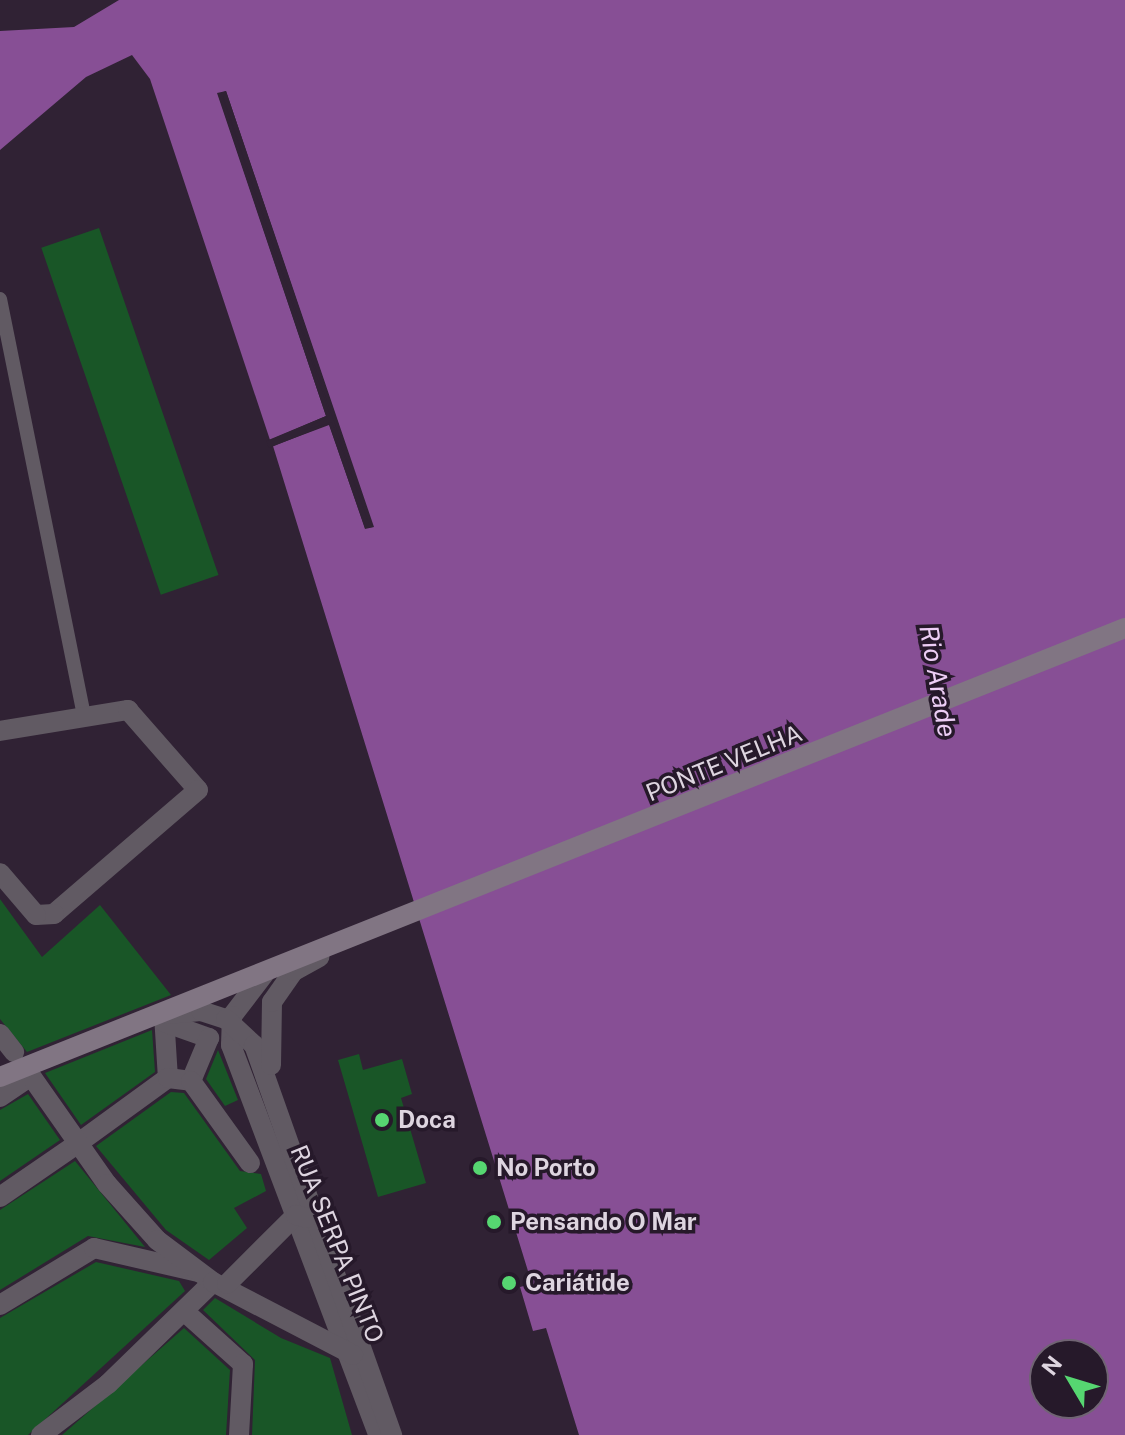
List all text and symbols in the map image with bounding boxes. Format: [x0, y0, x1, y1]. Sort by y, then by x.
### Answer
water label: Rio Arade [913, 622, 963, 740]
street label: PONTE VELHA [641, 718, 807, 808]
place label: Doca [398, 1106, 456, 1134]
marker: Doca [373, 1111, 391, 1129]
street label: RUA SERPA PINTO [284, 1141, 390, 1347]
place label: No Porto [496, 1154, 596, 1182]
marker: No Porto [471, 1159, 489, 1177]
place label: Pensando O Mar [510, 1208, 697, 1236]
marker: Pensando O Mar [485, 1213, 503, 1231]
place label: Cariátide [525, 1269, 630, 1297]
marker: Cariátide [500, 1274, 518, 1292]
north arrow [1029, 1339, 1109, 1419]
text: N [1036, 1351, 1067, 1380]

